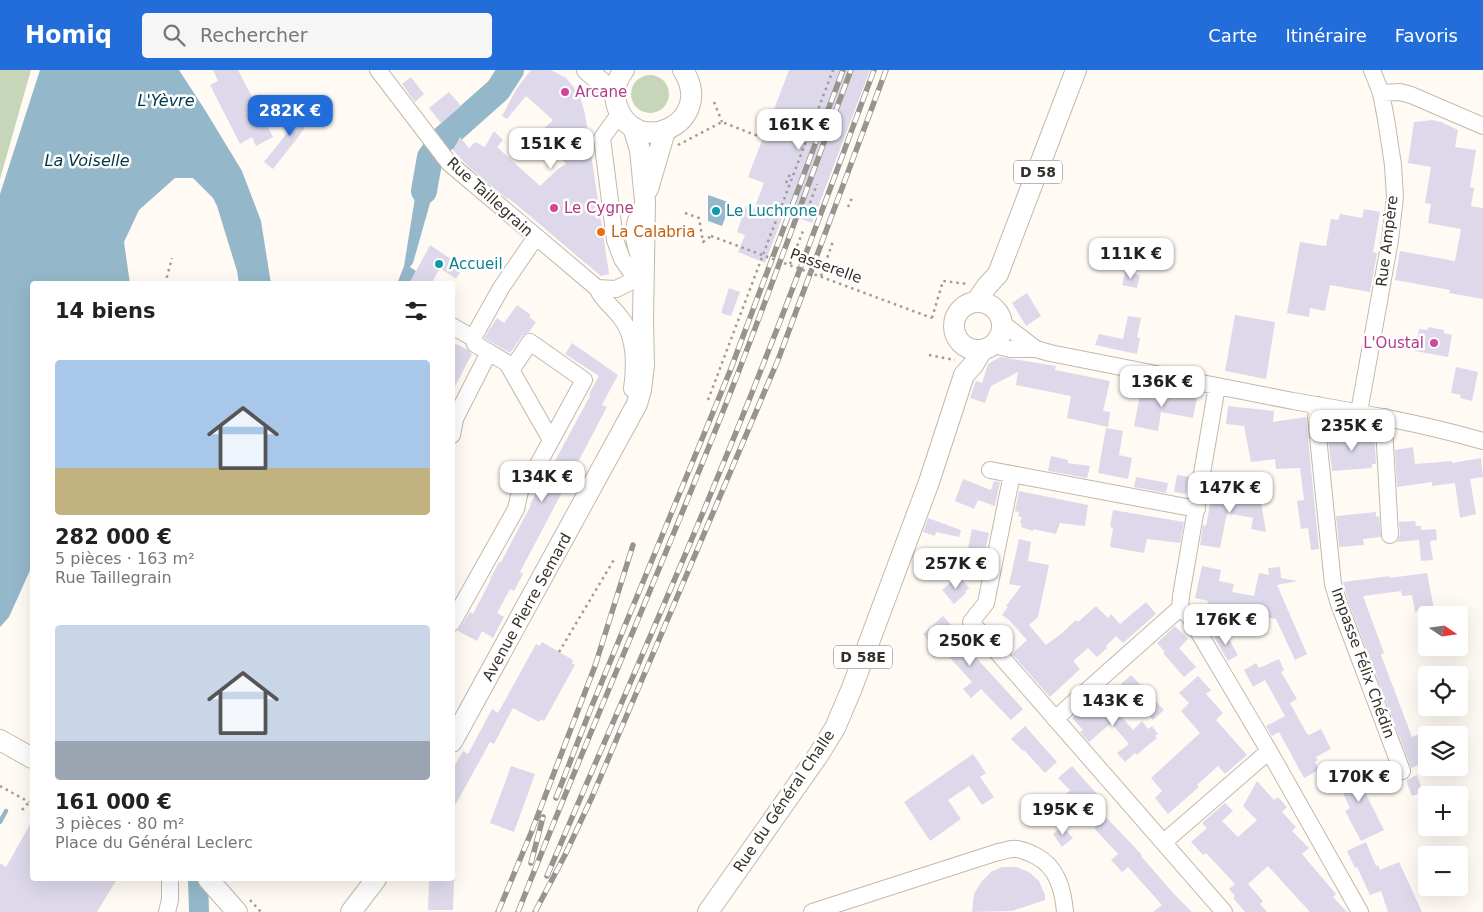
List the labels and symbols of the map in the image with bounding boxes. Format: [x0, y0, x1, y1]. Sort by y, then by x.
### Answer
place label: Arcane [575, 83, 627, 101]
marker: Arcane [559, 86, 571, 98]
water label: L'Yèvre [137, 91, 195, 110]
pin: 282K € [249, 94, 331, 137]
pin: 161K € [758, 108, 840, 151]
pin: 151K € [510, 128, 592, 170]
water label: La Voiselle [45, 151, 130, 170]
street label: Rue Taillegrain [443, 154, 537, 240]
road number: D 58 [1014, 160, 1062, 184]
street label: Rue Ampère [1372, 194, 1402, 288]
place label: Le Cygne [564, 199, 634, 217]
marker: Le Cygne [548, 202, 560, 214]
place label: Le Luchrone [726, 202, 817, 220]
marker: Le Luchrone [710, 205, 722, 217]
place label: La Calabria [611, 223, 695, 241]
marker: La Calabria [595, 226, 607, 238]
pin: 111K € [1090, 238, 1172, 280]
street label: Passerelle [788, 245, 864, 287]
place label: Accueil [449, 255, 503, 273]
marker: Accueil [433, 258, 445, 270]
place label: L'Oustal [1363, 334, 1424, 352]
marker: L'Oustal [1428, 337, 1440, 349]
pin: 136K € [1121, 366, 1203, 408]
pin: 235K € [1311, 410, 1393, 452]
pin: 134K € [501, 460, 583, 503]
pin: 147K € [1189, 472, 1271, 514]
street label: Avenue Pierre Semard [479, 530, 575, 684]
pin: 257K € [915, 548, 997, 590]
street label: Impasse Félix Chédin [1327, 585, 1399, 741]
pin: 176K € [1185, 604, 1267, 646]
north arrow [1418, 606, 1468, 656]
pin: 250K € [929, 624, 1011, 667]
road number: D 58E [834, 646, 892, 668]
pin: 143K € [1072, 684, 1154, 727]
street label: Rue du Général Challe [730, 726, 838, 876]
pin: 170K € [1318, 760, 1400, 803]
pin: 195K € [1022, 794, 1104, 836]

